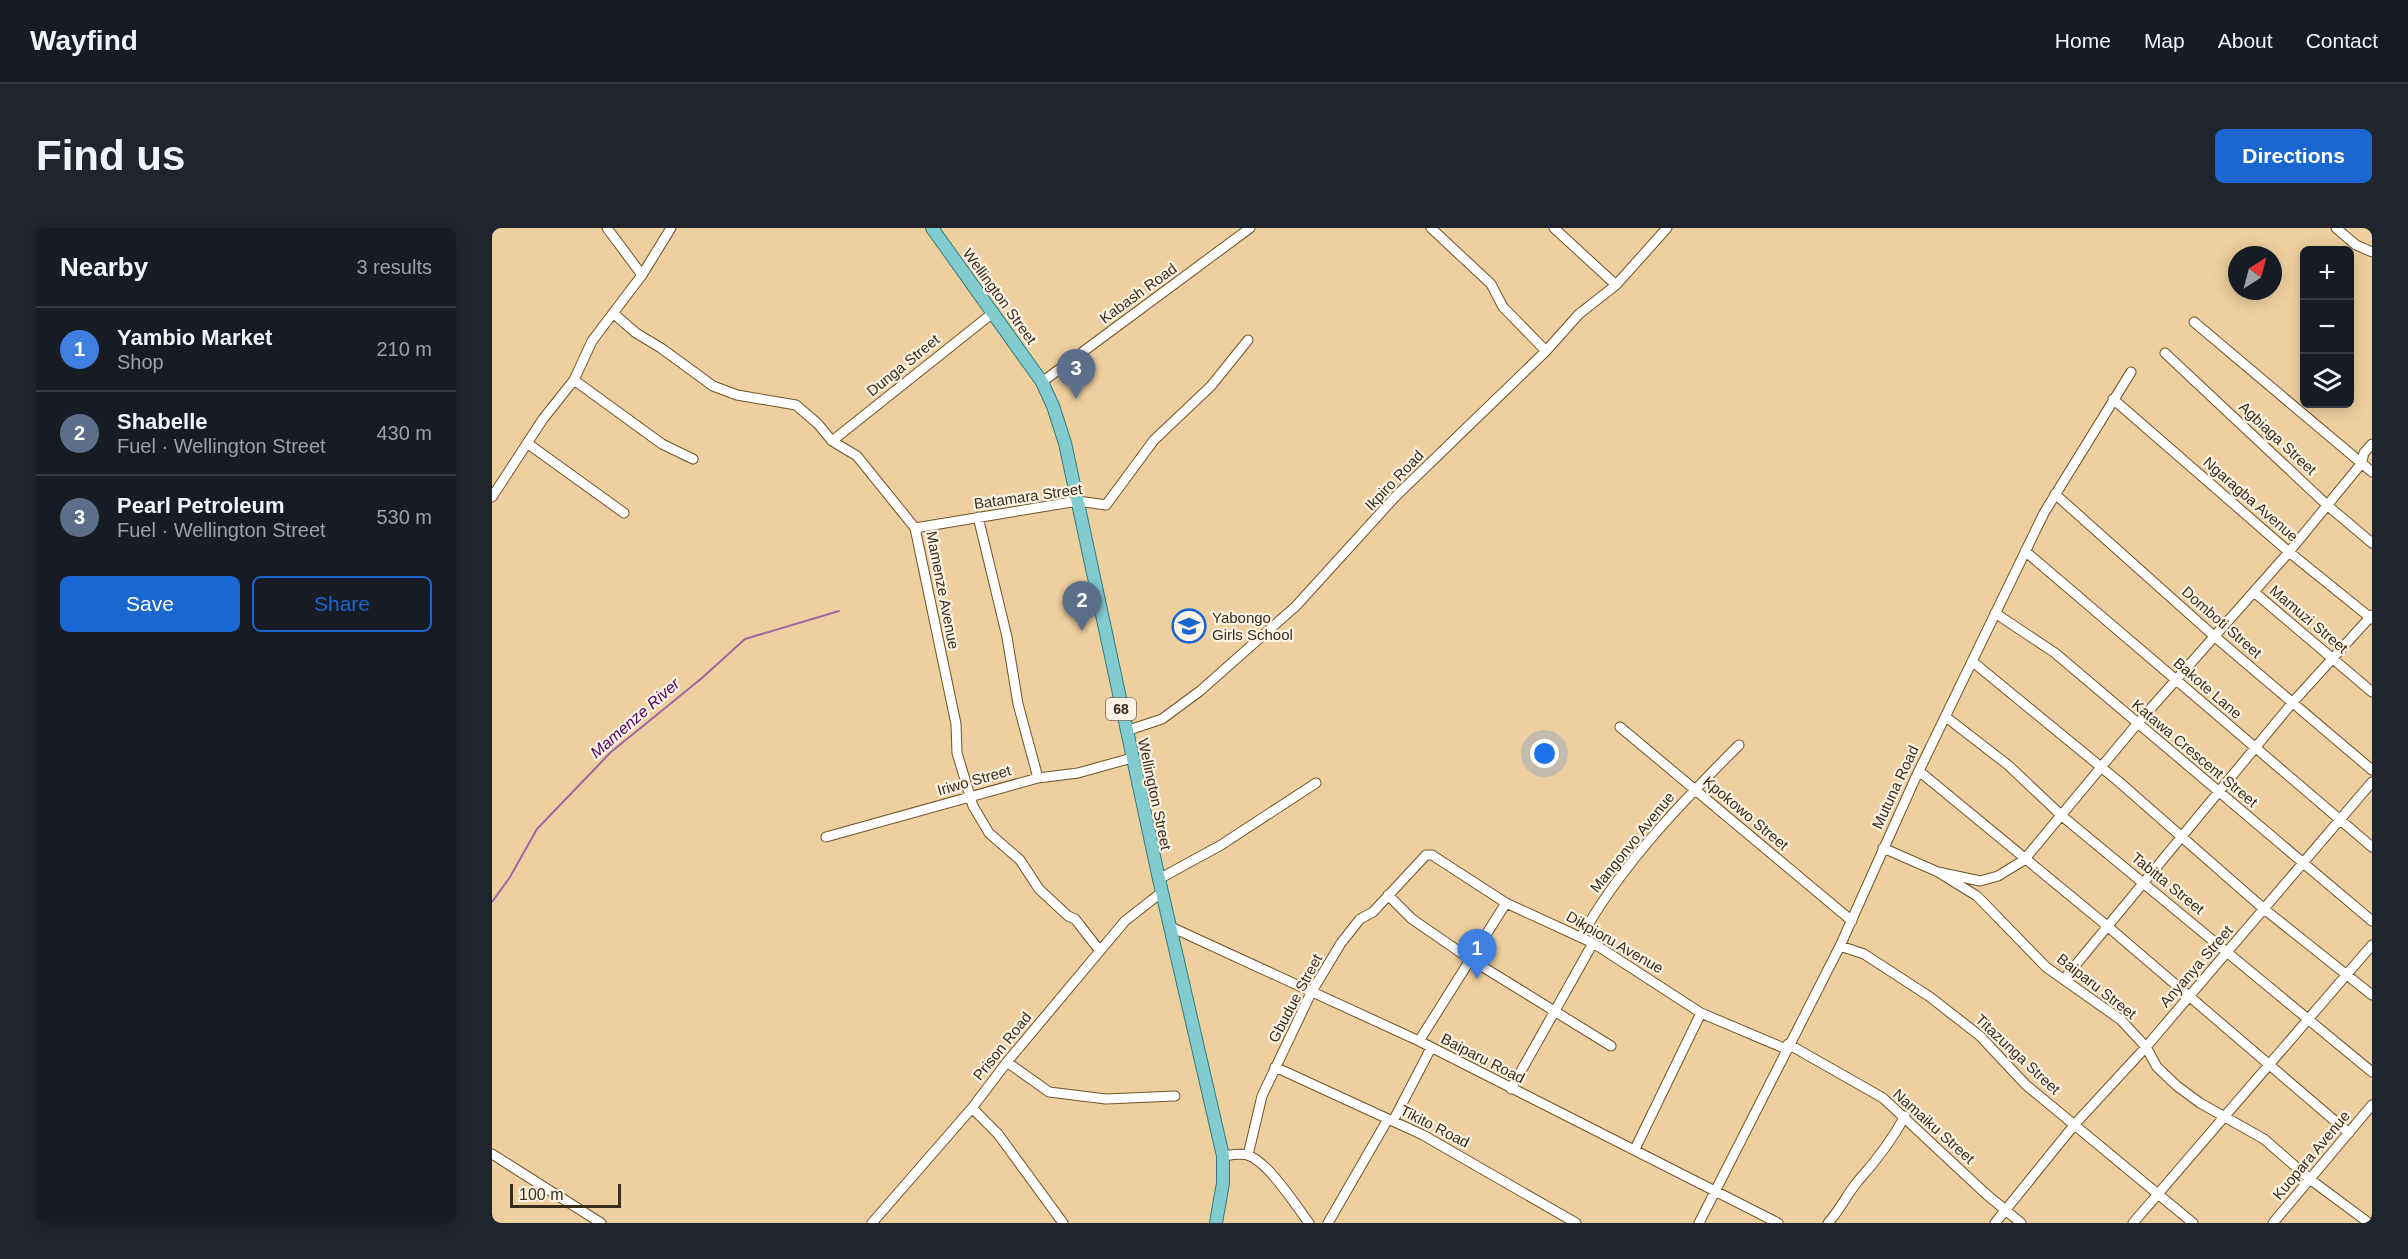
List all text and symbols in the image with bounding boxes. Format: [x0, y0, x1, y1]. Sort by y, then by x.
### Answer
text: Wayfind [30, 25, 138, 56]
text: Home [2055, 29, 2111, 52]
text: Map [2144, 29, 2185, 52]
text: About [2218, 29, 2273, 52]
text: Contact [2306, 29, 2378, 52]
button: Directions [2215, 129, 2372, 183]
text: Find us [36, 132, 185, 179]
street label: Wellington Street [960, 245, 1041, 348]
north arrow [2228, 246, 2282, 300]
map controls [2300, 246, 2354, 408]
button: + [2300, 246, 2354, 300]
text: Nearby [60, 252, 148, 282]
text: 3 results [356, 256, 432, 278]
street label: Kabash Road [1096, 259, 1180, 327]
button: − [2300, 300, 2354, 354]
text: Yambio Market [117, 325, 272, 350]
street label: Dunga Street [863, 330, 943, 399]
text: 1 [74, 338, 85, 360]
text: 210 m [376, 338, 432, 360]
pin: 3 [1056, 350, 1096, 399]
text: Shop [117, 351, 164, 373]
button: layers [2300, 354, 2354, 408]
street label: Agbiaga Street [2236, 398, 2321, 479]
text: Shabelle [117, 409, 207, 434]
text: 2 [74, 422, 85, 444]
text: 430 m [376, 422, 432, 444]
text: Fuel · Wellington Street [117, 435, 326, 457]
street label: Ikpiro Road [1361, 447, 1427, 513]
street label: Ngaragba Avenue [2200, 453, 2302, 545]
street label: Batamara Street [973, 480, 1084, 512]
text: Pearl Petroleum [117, 493, 285, 518]
text: 3 [74, 506, 85, 528]
text: 530 m [376, 506, 432, 528]
text: Fuel · Wellington Street [117, 519, 326, 541]
street label: Mamenze Avenue [923, 530, 963, 650]
button: Save [60, 576, 240, 632]
button: Share [252, 576, 432, 632]
street label: Mamuzi Street [2266, 581, 2352, 657]
pin: 2 [1062, 582, 1102, 631]
street label: Domboti Street [2179, 583, 2266, 662]
school or university icon: Yabongo Girls School [1171, 608, 1207, 644]
place label: Yabongo Girls School [1212, 609, 1293, 643]
street label: Bakote Lane [2171, 654, 2245, 722]
water label: Mamenze River [587, 674, 683, 761]
street label: Katawa Crescent Street [2129, 696, 2262, 811]
road number: 68 [1106, 698, 1136, 720]
street label: Wellington Street [1135, 737, 1175, 852]
your location [1530, 739, 1559, 768]
street label: Mutuna Road [1868, 743, 1922, 831]
street label: Iriwo Street [935, 761, 1014, 799]
street label: Kpokowo Street [1700, 772, 1793, 854]
street label: Mangonvo Avenue [1586, 788, 1678, 896]
street label: Tabitta Street [2128, 849, 2208, 918]
street label: Dikpioru Avenue [1564, 907, 1666, 977]
street label: Anyanya Street [2156, 921, 2237, 1010]
pin: 1 [1458, 930, 1496, 979]
street label: Gbudue Street [1265, 950, 1326, 1045]
street label: Baiparu Street [2054, 950, 2141, 1023]
street label: Prison Road [969, 1009, 1035, 1083]
street label: Titazunga Street [1972, 1010, 2064, 1098]
street label: Baiparu Road [1438, 1030, 1528, 1086]
street label: Namaiku Street [1890, 1085, 1979, 1167]
street label: Tikito Road [1398, 1101, 1472, 1151]
street label: Kuopara Avenue [2269, 1107, 2353, 1203]
scale bar [510, 1181, 621, 1208]
text: 100 m [519, 1186, 563, 1203]

